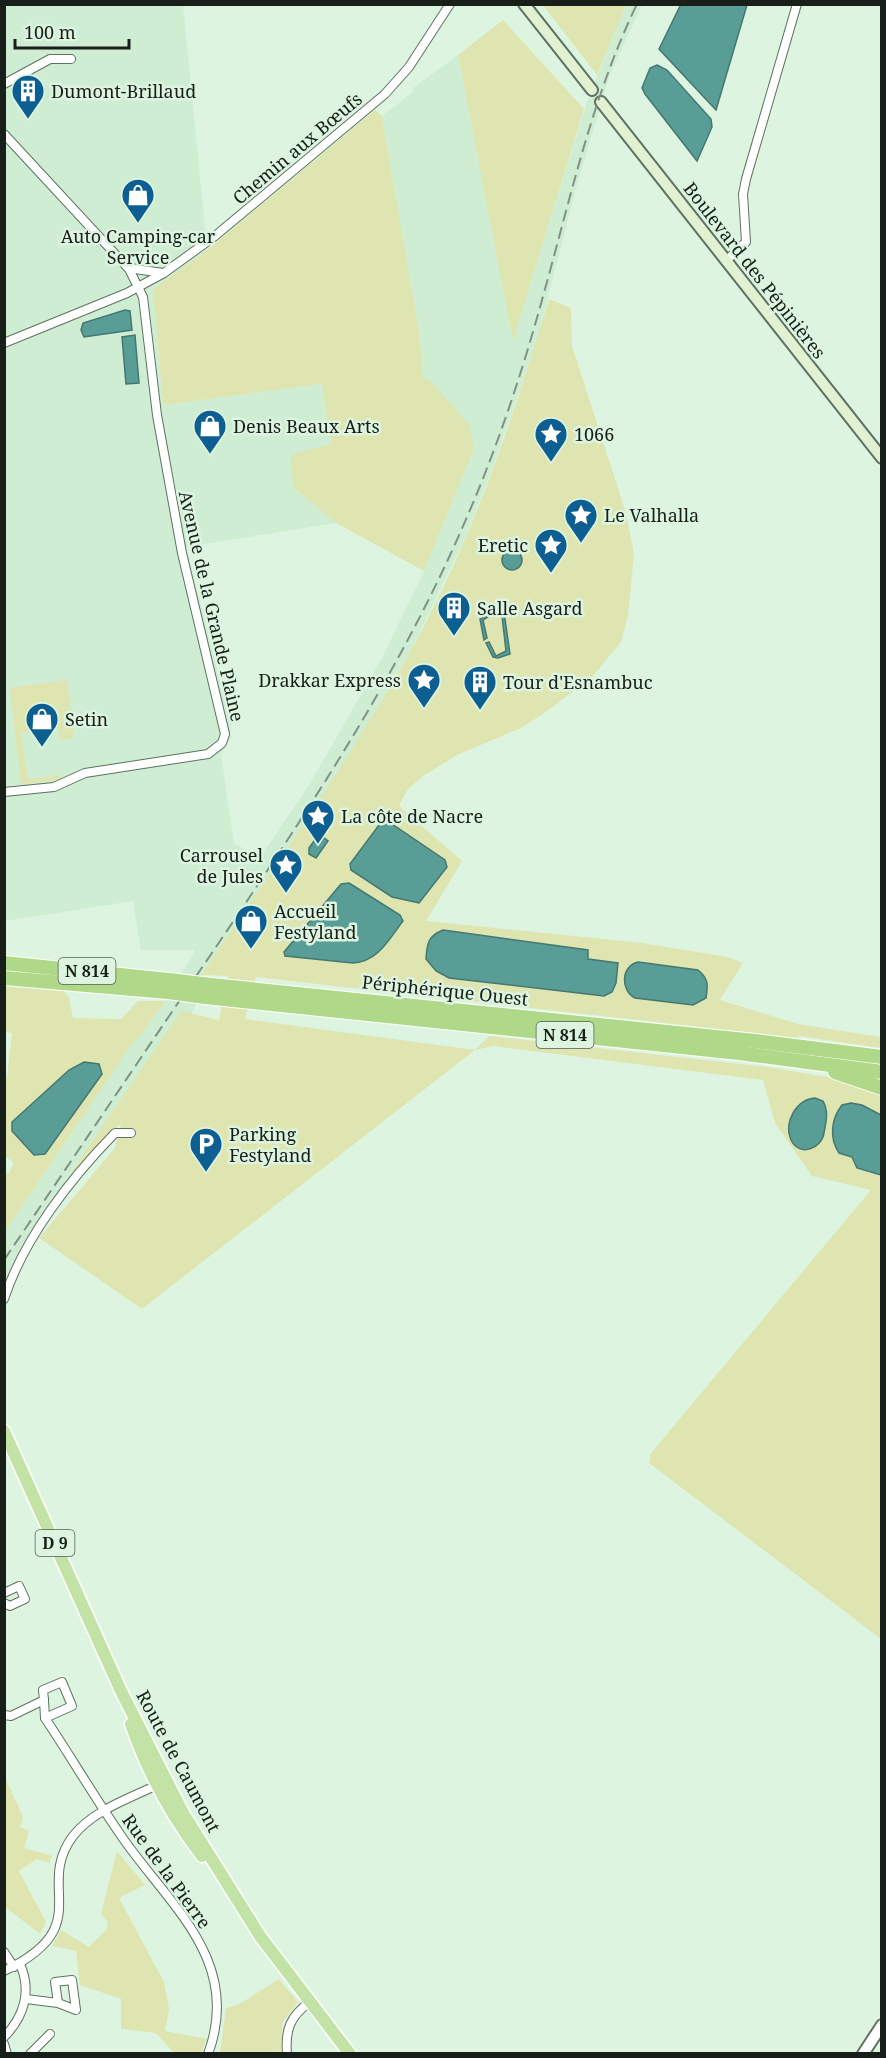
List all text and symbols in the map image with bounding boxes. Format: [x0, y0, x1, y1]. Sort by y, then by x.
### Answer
scale bar [15, 12, 129, 50]
text: 100 m [24, 20, 76, 44]
building icon: Dumont-Brillaud [10, 73, 46, 120]
place label: Dumont-Brillaud [51, 79, 196, 103]
street label: Chemin aux Bœufs [227, 87, 367, 209]
shop icon: Auto Camping-car Service [120, 177, 156, 224]
street label: Boulevard des Pépinières [679, 177, 831, 363]
place label: Auto Camping-car Service [61, 224, 216, 269]
shop icon: Denis Beaux Arts [192, 408, 228, 455]
place label: Denis Beaux Arts [233, 414, 380, 438]
place icon: 1066 [533, 416, 569, 463]
place label: 1066 [574, 422, 614, 446]
street label: Avenue de la Grande Plaine [174, 488, 250, 724]
place icon: Le Valhalla [563, 497, 599, 544]
place label: Le Valhalla [604, 503, 699, 527]
place icon: Eretic [533, 527, 569, 574]
place label: Eretic [478, 533, 528, 557]
building icon: Salle Asgard [436, 590, 472, 637]
place label: Salle Asgard [477, 596, 583, 620]
place icon: Drakkar Express [406, 662, 442, 709]
building icon: Tour d'Esnambuc [462, 664, 498, 711]
place label: Drakkar Express [258, 668, 401, 692]
place label: Tour d'Esnambuc [503, 670, 653, 694]
shop icon: Setin [24, 701, 60, 748]
place label: Setin [65, 707, 109, 731]
place icon: La côte de Nacre [300, 798, 336, 845]
place label: La côte de Nacre [341, 804, 483, 828]
place label: Carrousel de Jules [180, 843, 263, 888]
place icon: Carrousel de Jules [268, 847, 304, 894]
place label: Accueil Festyland [274, 899, 357, 944]
shop icon: Accueil Festyland [233, 903, 269, 950]
road number: N 814 [58, 958, 116, 984]
street label: Périphérique Ouest [361, 969, 529, 1011]
road number: N 814 [536, 1022, 594, 1048]
place label: Parking Festyland [229, 1122, 312, 1167]
parking icon: Parking Festyland [188, 1126, 224, 1173]
road number: D 9 [36, 1530, 74, 1556]
street label: Route de Caumont [131, 1686, 227, 1836]
street label: Rue de la Pierre [117, 1809, 217, 1933]

